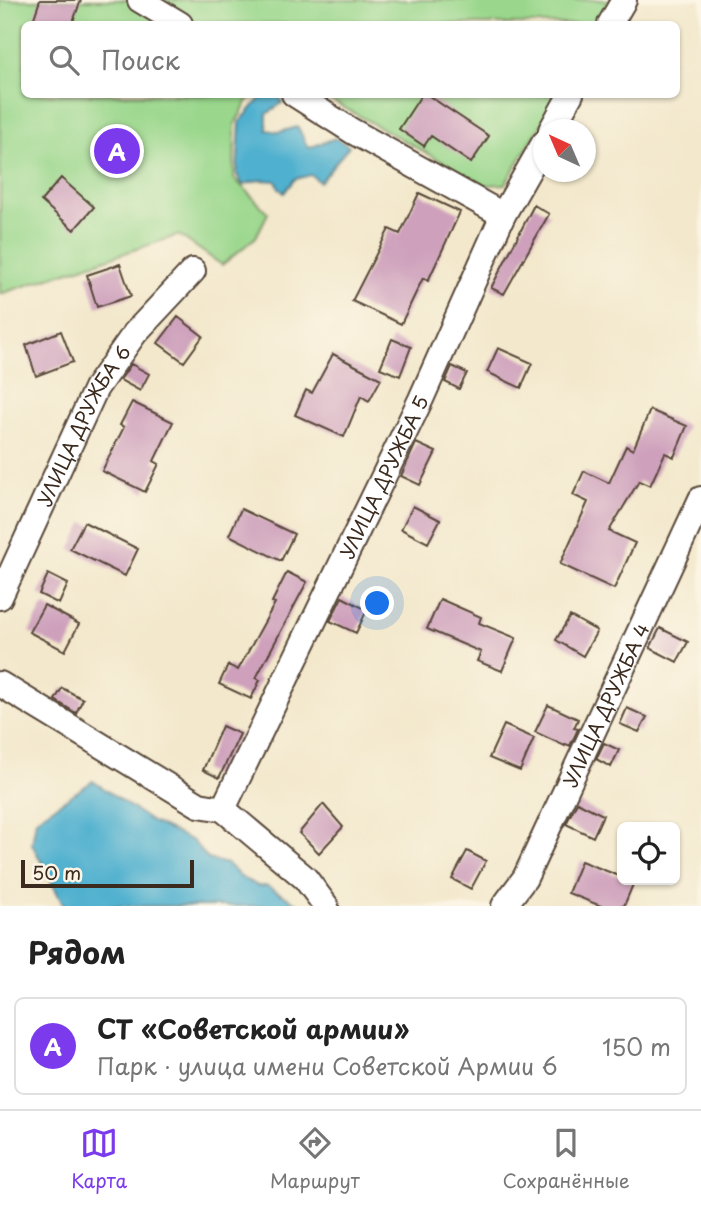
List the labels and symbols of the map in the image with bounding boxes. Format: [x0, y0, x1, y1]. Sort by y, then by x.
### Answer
north arrow [533, 119, 596, 182]
pin: A [94, 125, 140, 177]
street label: УЛИЦА ДРУЖБА 6 [30, 339, 136, 510]
street label: УЛИЦА ДРУЖБА 5 [332, 391, 435, 563]
your location [360, 586, 394, 620]
street label: УЛИЦА ДРУЖБА 4 [555, 618, 656, 791]
scale bar [21, 857, 194, 889]

